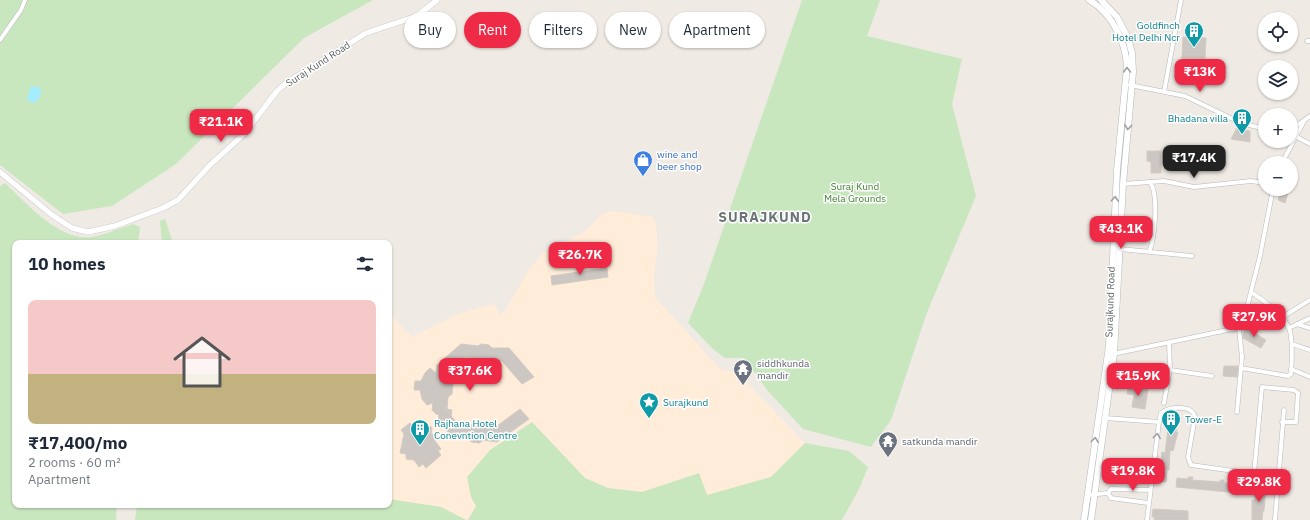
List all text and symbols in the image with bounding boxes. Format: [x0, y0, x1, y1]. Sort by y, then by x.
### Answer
chip: Buy [404, 12, 456, 48]
chip: Rent [464, 12, 521, 48]
chip: Filters [529, 12, 597, 48]
chip: New [605, 12, 661, 48]
chip: Apartment [669, 12, 765, 48]
map controls [1258, 12, 1298, 196]
button: locate [1258, 12, 1298, 52]
place label: Goldfinch Hotel Delhi Ncr [1112, 19, 1180, 44]
building icon: Goldfinch Hotel Delhi Ncr [1183, 20, 1205, 48]
street label: Suraj Kund Road [283, 38, 353, 90]
pin: ₹13K [1176, 59, 1224, 93]
button: layers [1258, 60, 1298, 100]
text: ₹13K [1184, 63, 1216, 80]
one-way arrow [1123, 67, 1131, 73]
building icon: Bhadana villa [1231, 107, 1253, 135]
button: + [1258, 108, 1298, 148]
pin: ₹21.1K [188, 109, 254, 143]
place label: Bhadana villa [1168, 112, 1229, 125]
text: ₹21.1K [199, 113, 243, 130]
one-way arrow [1124, 124, 1133, 130]
pin: ₹17.4K [1161, 145, 1227, 179]
place label: wine and beer shop [657, 148, 702, 173]
shop icon: wine and beer shop [632, 149, 654, 177]
text: ₹17.4K [1172, 149, 1216, 166]
button: − [1258, 156, 1298, 196]
park label: Suraj Kund Mela Grounds [824, 180, 886, 205]
one-way arrow [1111, 196, 1119, 202]
district label: SURAJKUND [718, 208, 812, 226]
pin: ₹43.1K [1088, 216, 1154, 250]
text: ₹43.1K [1099, 220, 1143, 237]
pin: ₹26.7K [547, 242, 613, 276]
text: ₹26.7K [558, 246, 602, 263]
text: 10 homes [28, 253, 105, 275]
icon: filters [354, 253, 376, 275]
street label: Surajkund Road [1102, 266, 1118, 338]
pin: ₹27.9K [1221, 304, 1287, 338]
text: ₹27.9K [1232, 308, 1276, 325]
icon: home [166, 326, 238, 398]
place label: siddhkunda mandir [757, 357, 810, 382]
pin: ₹37.6K [437, 358, 503, 392]
temple icon: siddhkunda mandir [732, 358, 754, 386]
text: ₹37.6K [448, 362, 492, 379]
pin: ₹15.9K [1105, 363, 1171, 397]
text: ₹15.9K [1116, 367, 1160, 384]
place icon: Surajkund [638, 391, 660, 419]
place label: Surajkund [663, 396, 708, 409]
building icon: Tower-E [1160, 408, 1182, 436]
place label: Tower-E [1185, 413, 1222, 426]
place label: Rajhana Hotel Conevntion Centre [434, 417, 518, 442]
building icon: Rajhana Hotel Conevntion Centre [409, 418, 431, 446]
temple icon: satkunda mandir [877, 430, 899, 458]
text: ₹17,400/mo [28, 432, 127, 454]
one-way arrow [1152, 433, 1161, 439]
place label: satkunda mandir [902, 435, 978, 448]
one-way arrow [1090, 437, 1099, 443]
text: 2 rooms · 60 m² [28, 454, 121, 471]
pin: ₹19.8K [1100, 458, 1166, 492]
text: ₹19.8K [1111, 462, 1155, 479]
pin: ₹29.8K [1226, 469, 1292, 503]
text: Apartment [28, 471, 91, 488]
text: ₹29.8K [1237, 473, 1281, 490]

